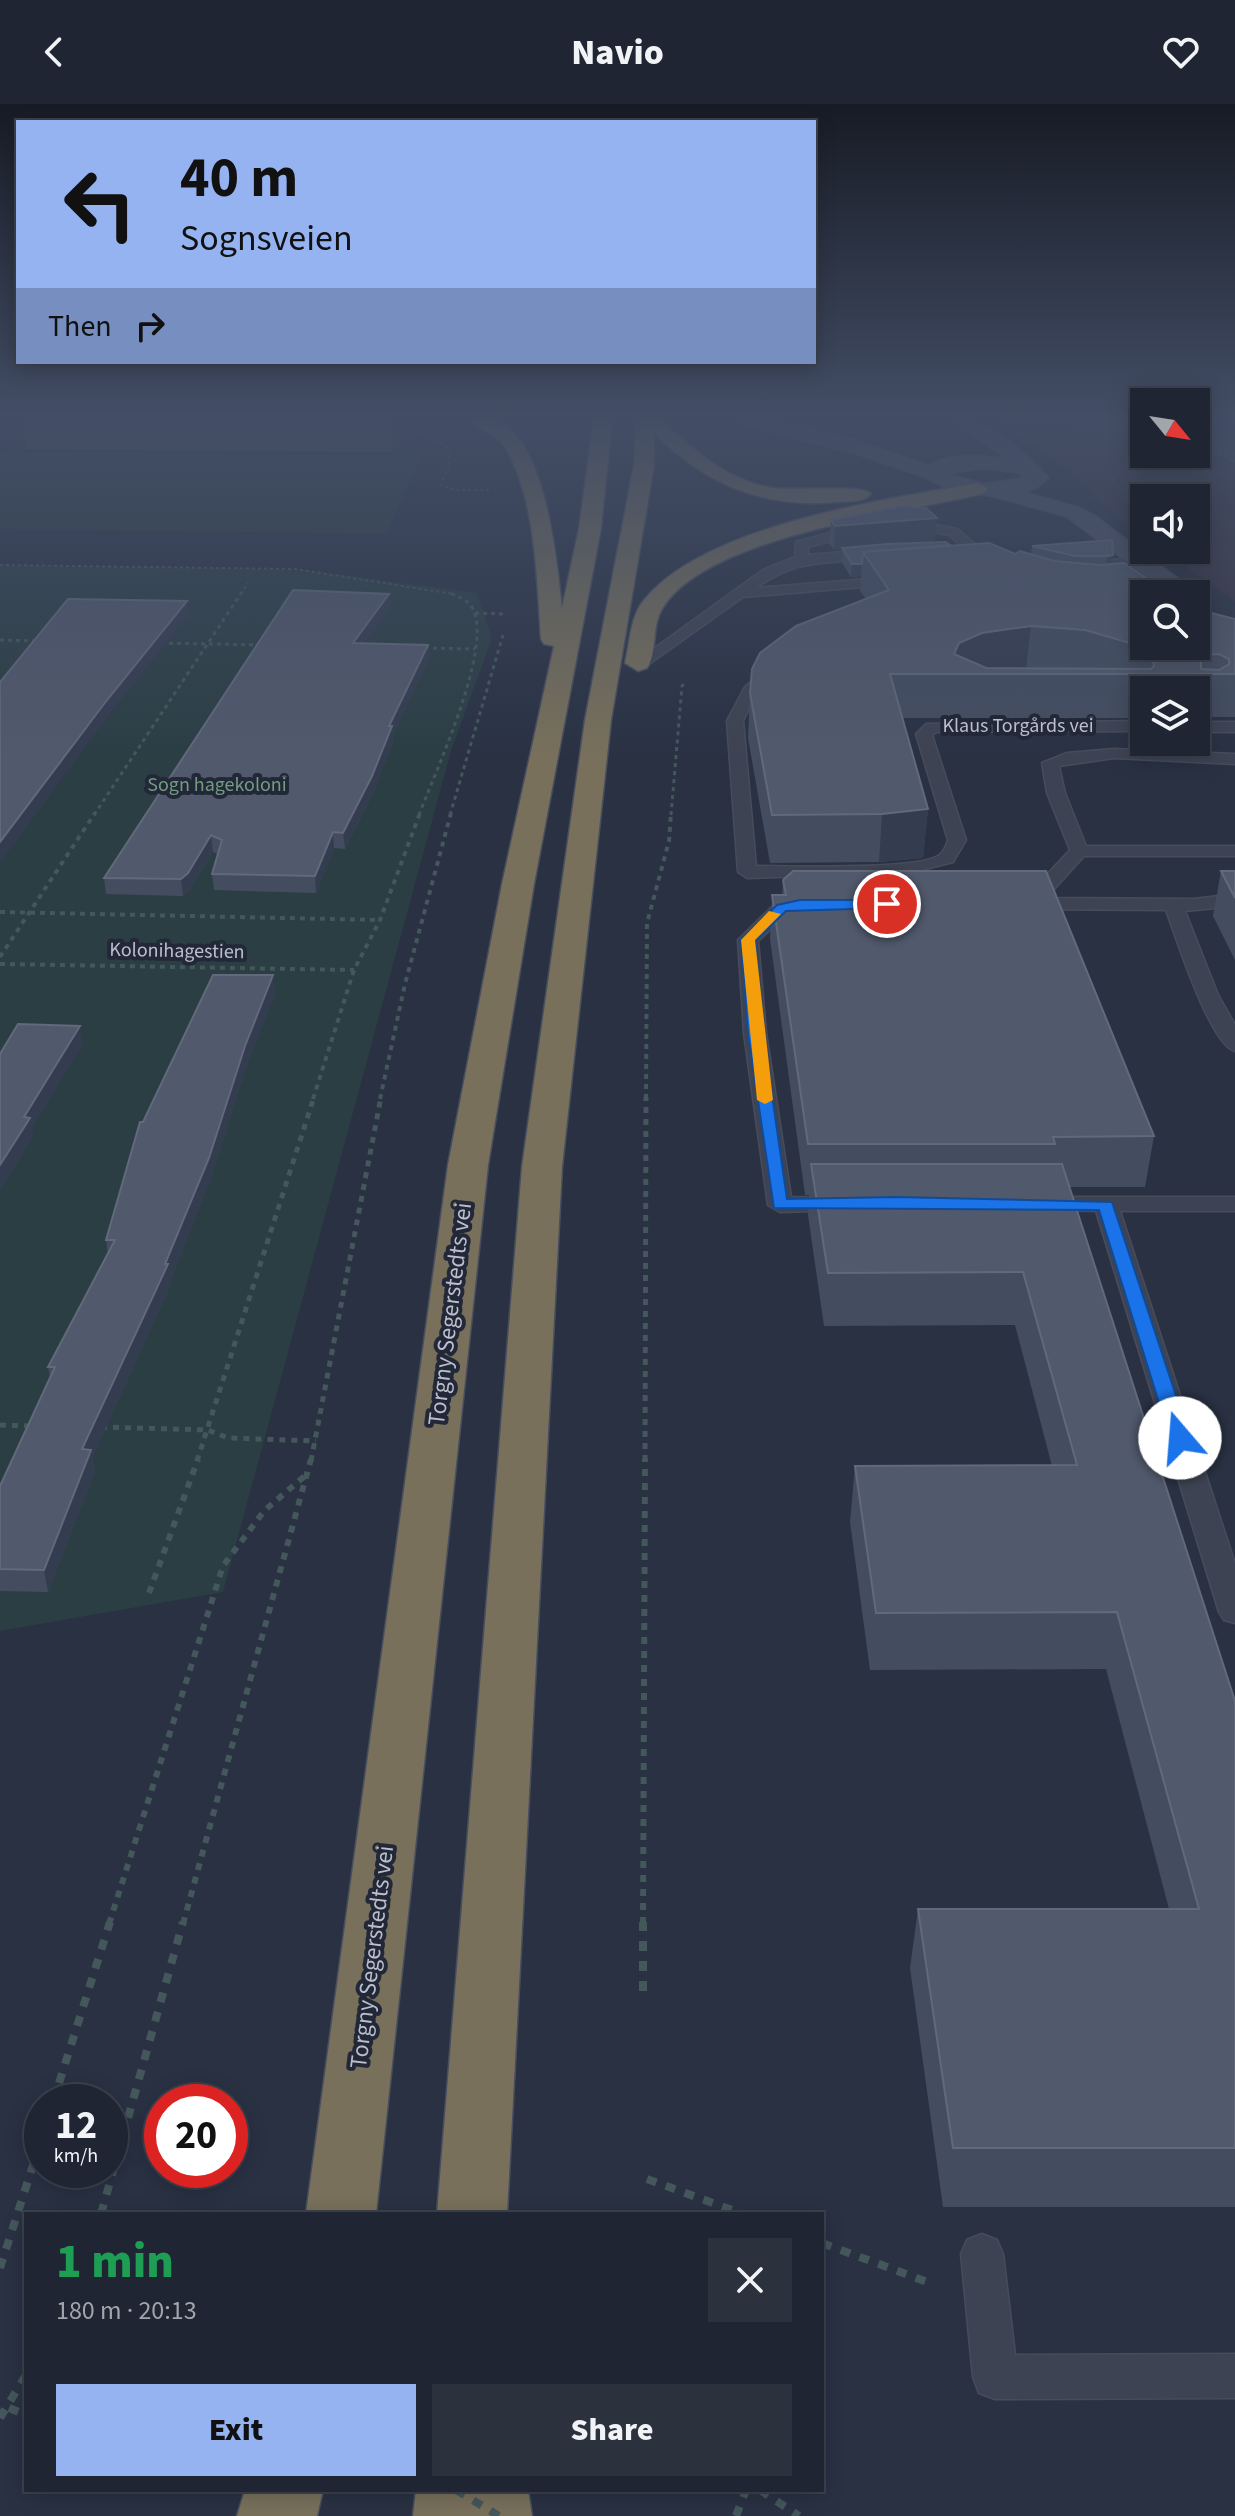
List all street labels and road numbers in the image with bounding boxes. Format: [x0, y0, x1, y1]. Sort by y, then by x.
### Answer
street label: Klaus Torgårds vei [942, 712, 1094, 740]
street label: Kolonihagestien [109, 936, 245, 966]
street label: Torgny Segerstedts vei [419, 1201, 481, 1427]
street label: Torgny Segerstedts vei [341, 1844, 403, 2070]

